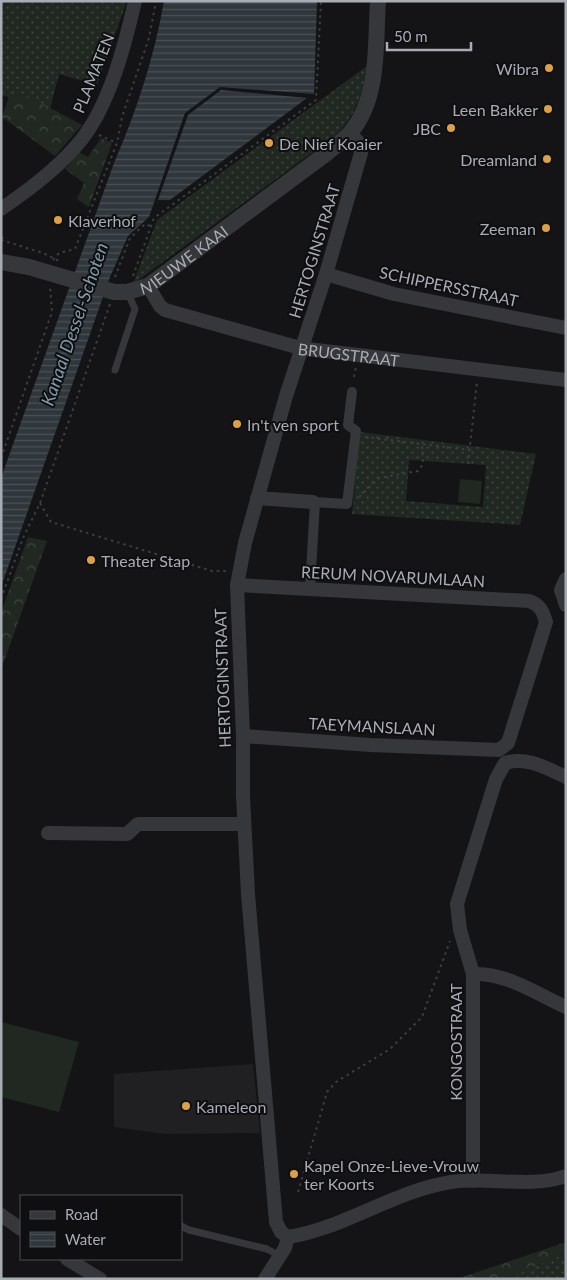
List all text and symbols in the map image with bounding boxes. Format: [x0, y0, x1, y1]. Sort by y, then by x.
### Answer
scale bar [387, 20, 471, 52]
text: 50 m [394, 27, 428, 45]
street label: PLAMATEN [68, 30, 118, 116]
place label: Wibra [496, 59, 539, 78]
marker: Wibra [543, 62, 555, 74]
place label: Leen Bakker [452, 100, 538, 119]
marker: Leen Bakker [542, 103, 554, 115]
place label: JBC [413, 119, 441, 138]
marker: JBC [445, 122, 457, 134]
place label: De Nief Koaier [279, 134, 383, 153]
marker: De Nief Koaier [263, 137, 275, 149]
place label: Dreamland [460, 150, 537, 169]
marker: Dreamland [541, 153, 553, 165]
street label: HERTOGINSTRAAT [285, 181, 344, 320]
place label: Klaverhof [68, 211, 136, 230]
marker: Klaverhof [52, 214, 64, 226]
place label: Zeeman [480, 219, 536, 238]
street label: NIEUWE KAAI [138, 221, 231, 297]
marker: Zeeman [540, 222, 552, 234]
water label: Kanaal Dessel-Schoten [36, 240, 112, 408]
street label: SCHIPPERSSTRAAT [378, 262, 521, 310]
street label: BRUGSTRAAT [297, 338, 401, 369]
place label: In't ven sport [247, 415, 339, 434]
marker: In't ven sport [231, 418, 243, 430]
place label: Theater Stap [101, 551, 190, 570]
marker: Theater Stap [85, 554, 97, 566]
street label: RERUM NOVARUMLAAN [301, 562, 485, 590]
street label: HERTOGINSTRAAT [210, 607, 234, 748]
street label: TAEYMANSLAAN [308, 713, 436, 739]
street label: KONGOSTRAAT [446, 983, 465, 1101]
place label: Kameleon [196, 1097, 266, 1116]
marker: Kameleon [180, 1100, 192, 1112]
place label: Kapel Onze-Lieve-Vrouw ter Koorts [304, 1156, 480, 1193]
marker: Kapel Onze-Lieve-Vrouw ter Koorts [288, 1168, 300, 1180]
legend [20, 1195, 182, 1260]
text: Road [65, 1205, 98, 1223]
text: Water [65, 1230, 106, 1248]

